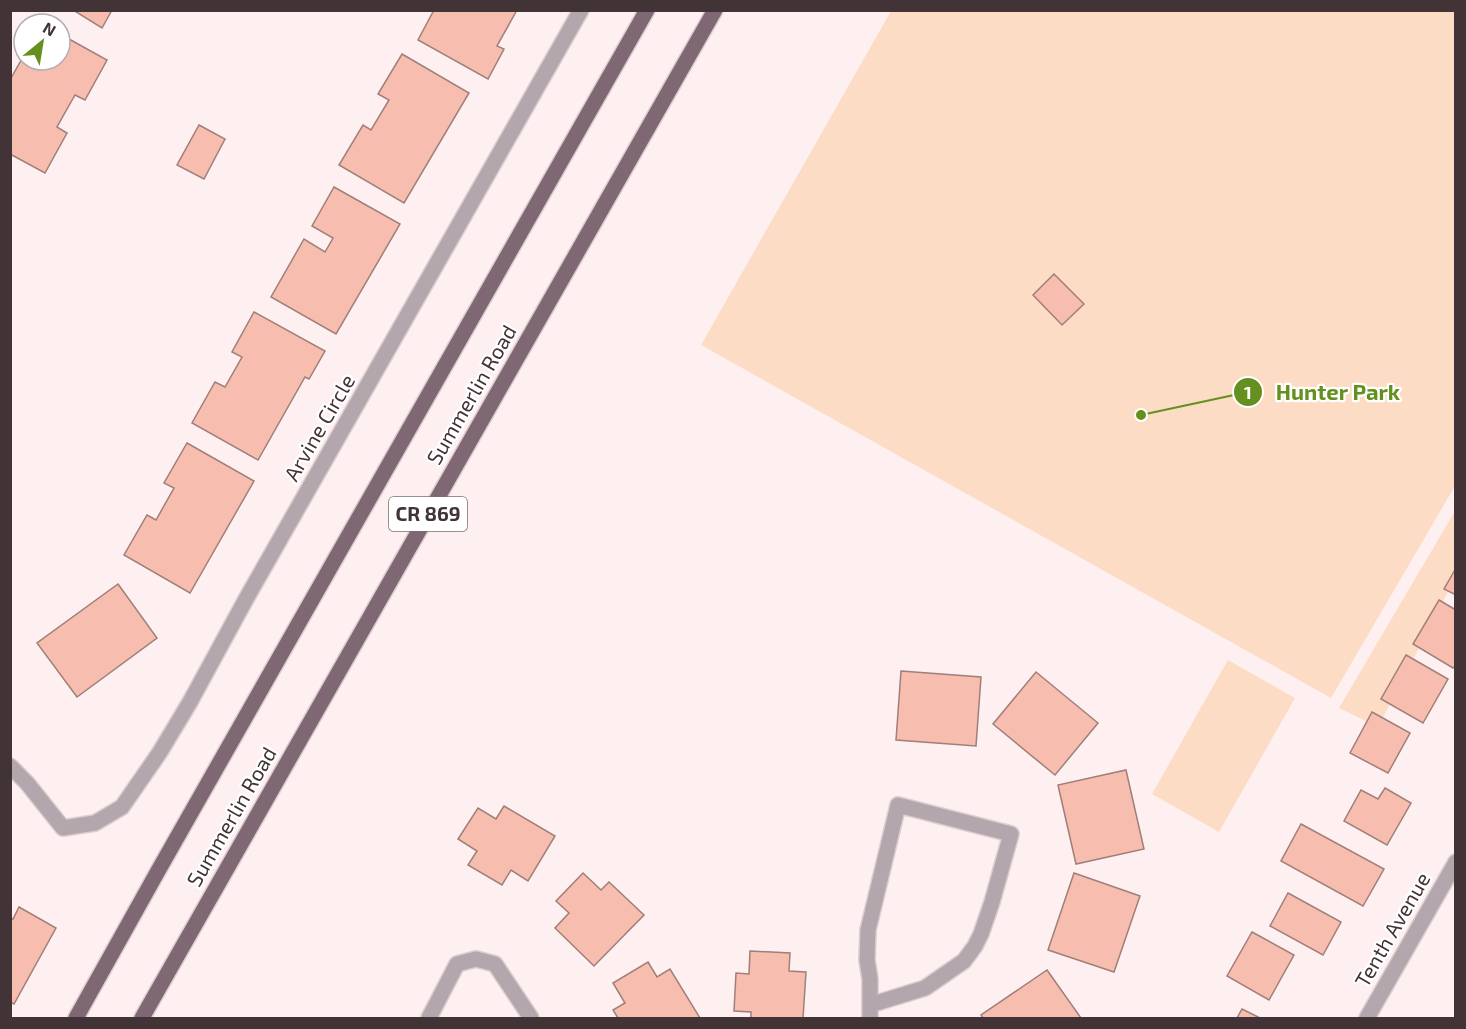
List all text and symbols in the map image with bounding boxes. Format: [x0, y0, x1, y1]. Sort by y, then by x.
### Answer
north arrow [12, 12, 72, 72]
text: N [40, 17, 60, 40]
street label: Summerlin Road [421, 320, 521, 468]
street label: Arvine Circle [278, 369, 359, 485]
callout: Hunter Park [1233, 372, 1412, 412]
text: Hunter Park [1276, 378, 1401, 404]
text: 1 [1244, 381, 1252, 403]
road number: CR 869 [389, 497, 467, 531]
street label: Summerlin Road [181, 742, 281, 890]
street label: Tenth Avenue [1349, 868, 1435, 991]

